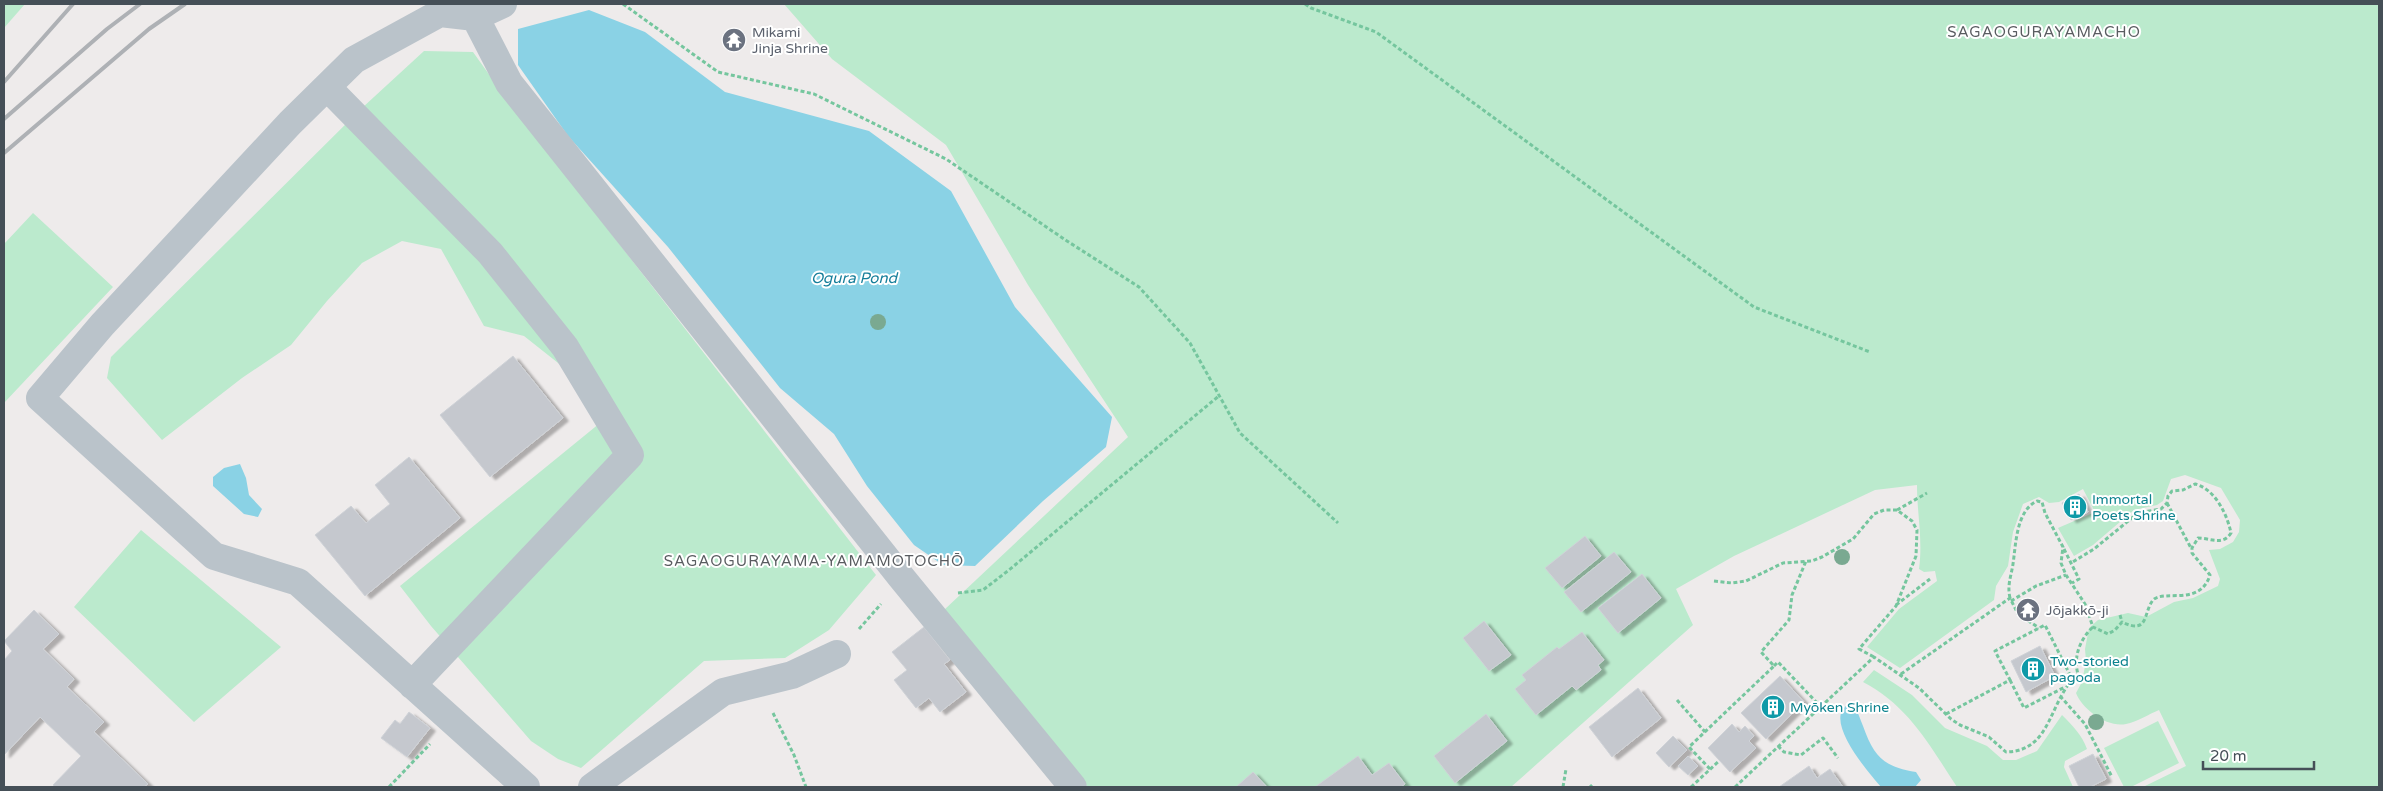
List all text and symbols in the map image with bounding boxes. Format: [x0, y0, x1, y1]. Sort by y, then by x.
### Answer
district label: SAGAOGURAYAMACHO [1947, 23, 2141, 41]
place label: Mikami Jinja Shrine [752, 24, 828, 57]
temple icon: Mikami Jinja Shrine [721, 27, 747, 53]
water label: Ogura Pond [811, 269, 899, 287]
place label: Immortal Poets Shrine [2092, 491, 2176, 524]
building icon: Immortal Poets Shrine [2062, 494, 2088, 520]
district label: SAGAOGURAYAMA-YAMAMOTOCHŌ [664, 552, 964, 570]
temple icon: Jōjakkō-ji [2015, 597, 2041, 623]
place label: Jōjakkō-ji [2046, 602, 2109, 619]
place label: Two-storied pagoda [2050, 653, 2129, 686]
building icon: Two-storied pagoda [2020, 656, 2046, 682]
building icon: Myōken Shrine [1760, 694, 1786, 720]
place label: Myōken Shrine [1790, 699, 1889, 716]
scale bar [2203, 738, 2314, 770]
text: 20 m [2210, 747, 2247, 765]

